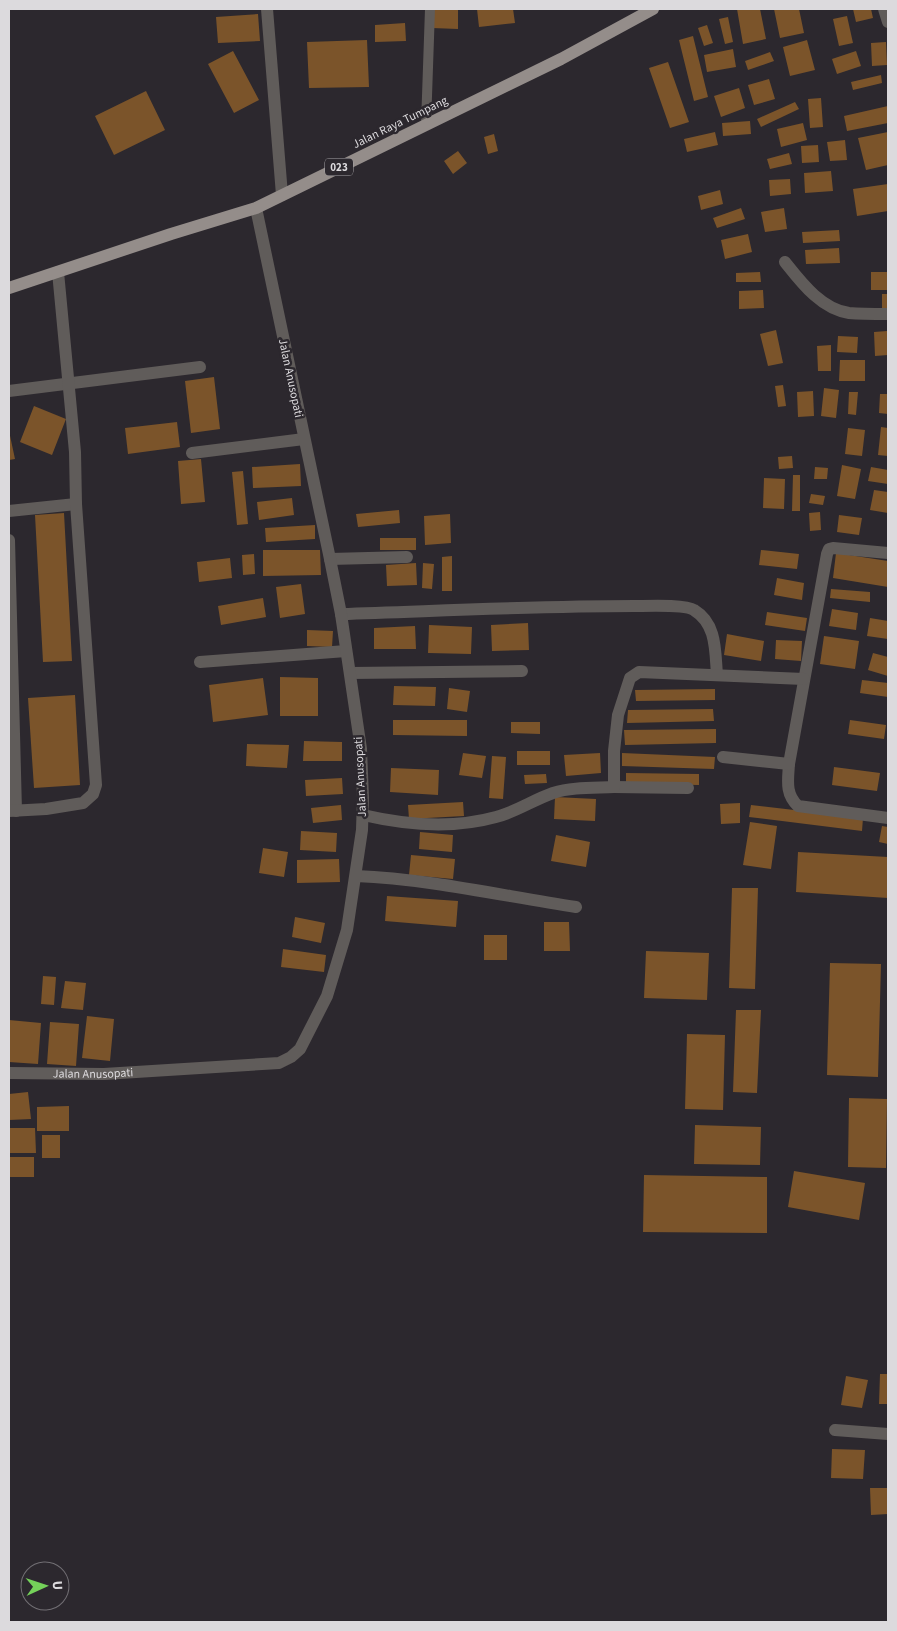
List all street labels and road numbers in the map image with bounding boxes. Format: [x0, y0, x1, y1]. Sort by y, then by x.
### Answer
street label: Jalan Raya Tumpang [350, 92, 451, 153]
road number: 023 [325, 158, 353, 176]
street label: Jalan Anusopati [274, 337, 307, 419]
street label: Jalan Anusopati [350, 736, 371, 818]
street label: Jalan Anusopati [53, 1064, 134, 1083]

